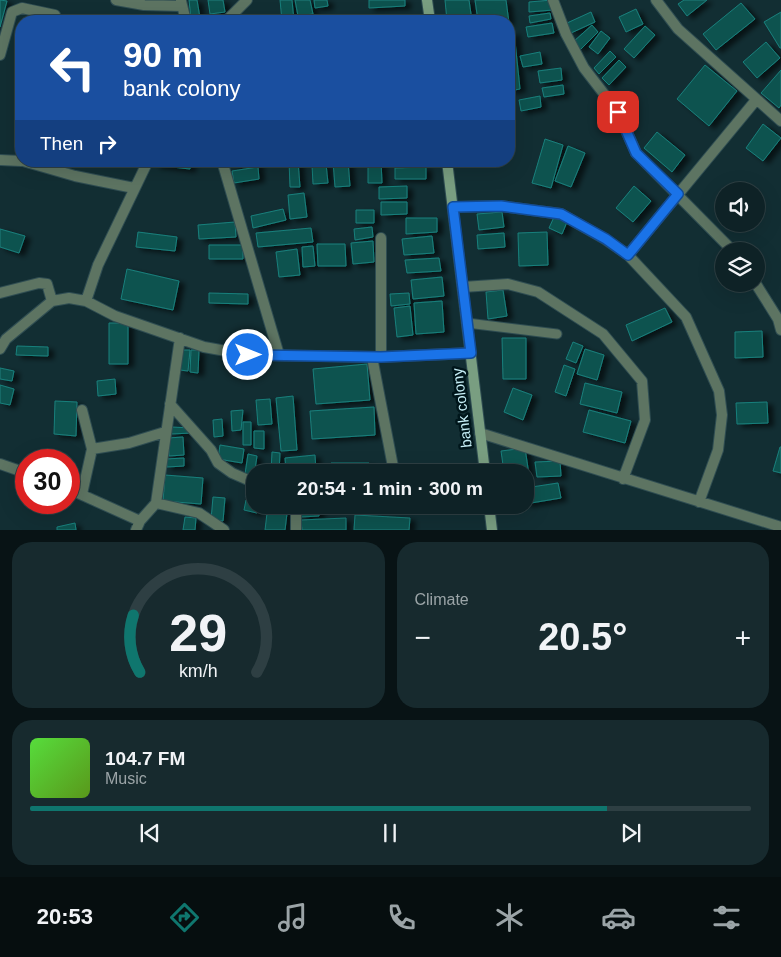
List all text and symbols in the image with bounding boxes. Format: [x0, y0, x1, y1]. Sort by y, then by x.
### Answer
icon: left [40, 35, 105, 100]
text: 90 m [123, 35, 203, 74]
text: bank colony [123, 76, 240, 101]
pin [597, 91, 639, 133]
icon: arrive [604, 98, 632, 126]
icon: right [93, 130, 121, 158]
text: Then [40, 133, 83, 154]
map controls [715, 182, 765, 292]
button: sound [715, 182, 765, 232]
button: layers [715, 242, 765, 292]
position arrow [221, 328, 273, 380]
street label: bank colony [448, 367, 475, 449]
speed limit sign: 30 [15, 449, 80, 514]
text: 20:54 · 1 min · 300 m [297, 478, 483, 499]
text: Climate [415, 591, 469, 608]
text: 29 [169, 604, 227, 662]
text: 20.5° [538, 616, 627, 658]
text: − [415, 622, 431, 653]
text: + [735, 622, 751, 653]
text: km/h [179, 661, 218, 681]
text: 104.7 FM [105, 748, 185, 769]
text: Music [105, 770, 147, 787]
icon: previous [136, 819, 164, 847]
icon: pause [376, 819, 404, 847]
icon: next [617, 819, 645, 847]
icon: directions [167, 900, 202, 935]
icon: music [275, 900, 310, 935]
icon: phone [384, 900, 419, 935]
icon: climate [492, 900, 527, 935]
icon: car [601, 900, 636, 935]
icon: filters [709, 900, 744, 935]
text: 20:53 [37, 904, 93, 929]

